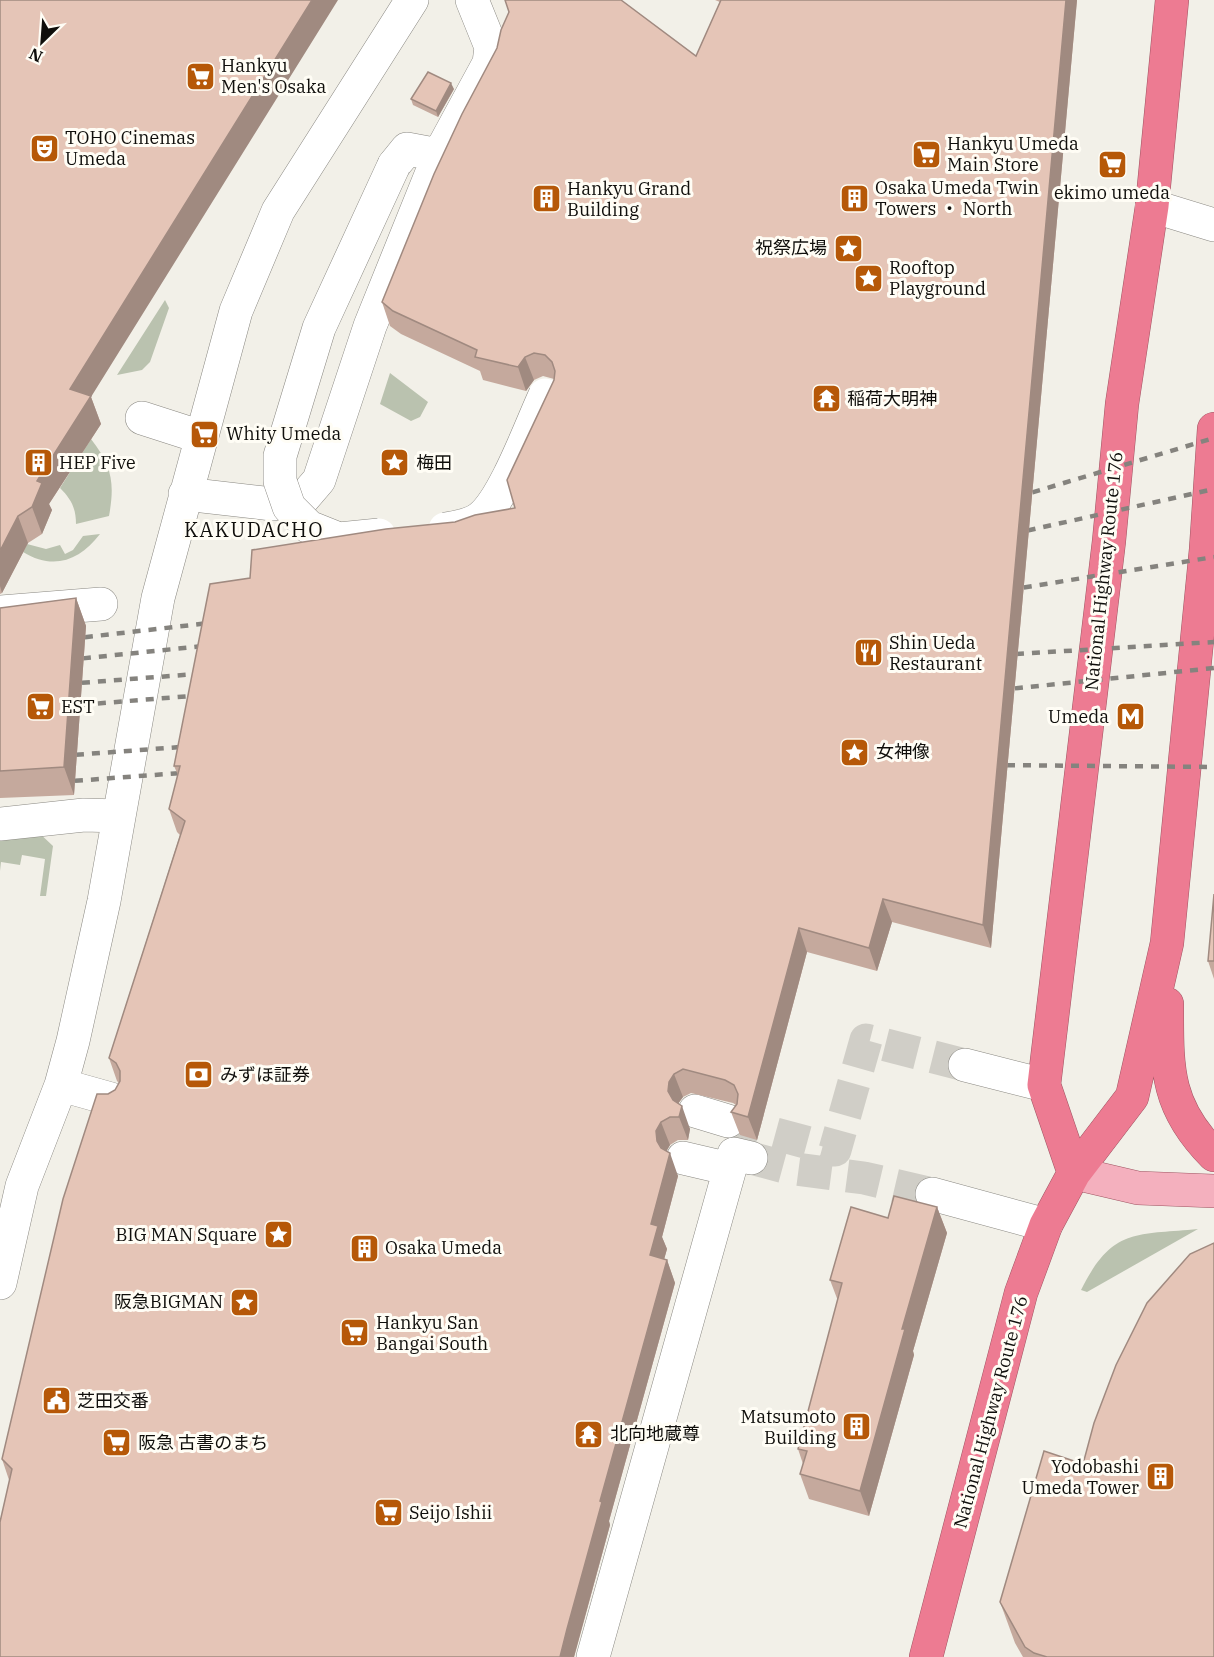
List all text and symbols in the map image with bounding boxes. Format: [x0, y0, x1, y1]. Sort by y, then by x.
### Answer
north arrow [12, 12, 72, 72]
text: N [26, 44, 46, 67]
place label: Hankyu Men's Osaka [221, 54, 326, 98]
supermarket icon: Hankyu Men's Osaka [184, 60, 216, 92]
place label: TOHO Cinemas Umeda [65, 126, 195, 170]
theatre icon: TOHO Cinemas Umeda [28, 132, 60, 164]
place label: Hankyu Umeda Main Store [947, 132, 1079, 176]
supermarket icon: Hankyu Umeda Main Store [910, 138, 942, 170]
supermarket icon: ekimo umeda [1096, 148, 1128, 180]
place label: Osaka Umeda Twin Towers ・ North [875, 176, 1039, 220]
place label: Hankyu Grand Building [567, 177, 691, 221]
place label: ekimo umeda [1054, 181, 1170, 204]
building icon: Osaka Umeda Twin Towers ・ North [838, 182, 870, 214]
building icon: Hankyu Grand Building [530, 183, 562, 215]
place icon: 祝祭広場 [832, 232, 864, 264]
place label: 祝祭広場 [755, 236, 827, 259]
place label: Rooftop Playground [889, 256, 986, 300]
place icon: Rooftop Playground [852, 262, 884, 294]
temple icon: 稲荷大明神 [810, 383, 842, 415]
place label: 稲荷大明神 [847, 387, 937, 410]
supermarket icon: Whity Umeda [189, 418, 221, 450]
place label: Whity Umeda [226, 422, 342, 445]
building icon: HEP Five [22, 447, 54, 479]
place icon: 梅田 [379, 447, 411, 479]
street label: National Highway Route 176 [1080, 450, 1127, 692]
place label: HEP Five [59, 451, 136, 474]
place label: 梅田 [416, 451, 452, 474]
district label: KAKUDACHO [184, 516, 324, 543]
place label: Shin Ueda Restaurant [889, 631, 982, 675]
restaurant icon: Shin Ueda Restaurant [852, 637, 884, 669]
supermarket icon: EST [24, 691, 56, 723]
place label: EST [61, 695, 95, 718]
metro station icon: Umeda [1114, 701, 1146, 733]
place label: Umeda [1048, 705, 1109, 728]
place icon: 女神像 [839, 736, 871, 768]
place label: 女神像 [876, 740, 930, 763]
bank icon: みずほ証券 [183, 1059, 215, 1091]
place label: みずほ証券 [220, 1063, 310, 1086]
place icon: BIG MAN Square [262, 1219, 294, 1251]
place label: BIG MAN Square [115, 1223, 257, 1246]
building icon: Osaka Umeda [348, 1232, 380, 1264]
place label: Osaka Umeda [385, 1236, 502, 1259]
place icon: 阪急BIGMAN [228, 1286, 260, 1318]
place label: 阪急BIGMAN [114, 1290, 223, 1313]
street label: National Highway Route 176 [948, 1293, 1033, 1531]
place label: Hankyu San Bangai South [376, 1311, 488, 1355]
supermarket icon: Hankyu San Bangai South [339, 1317, 371, 1349]
public building icon: 芝田交番 [40, 1385, 72, 1417]
place label: 芝田交番 [77, 1389, 149, 1412]
place label: Matsumoto Building [741, 1405, 836, 1449]
building icon: Matsumoto Building [841, 1411, 873, 1443]
temple icon: 北向地蔵尊 [573, 1418, 605, 1450]
place label: 北向地蔵尊 [610, 1422, 700, 1445]
supermarket icon: 阪急 古書のまち [101, 1427, 133, 1459]
place label: 阪急 古書のまち [138, 1431, 268, 1454]
place label: Yodobashi Umeda Tower [1021, 1455, 1139, 1499]
building icon: Yodobashi Umeda Tower [1144, 1461, 1176, 1493]
supermarket icon: Seijo Ishii [372, 1497, 404, 1529]
place label: Seijo Ishii [409, 1501, 493, 1524]

